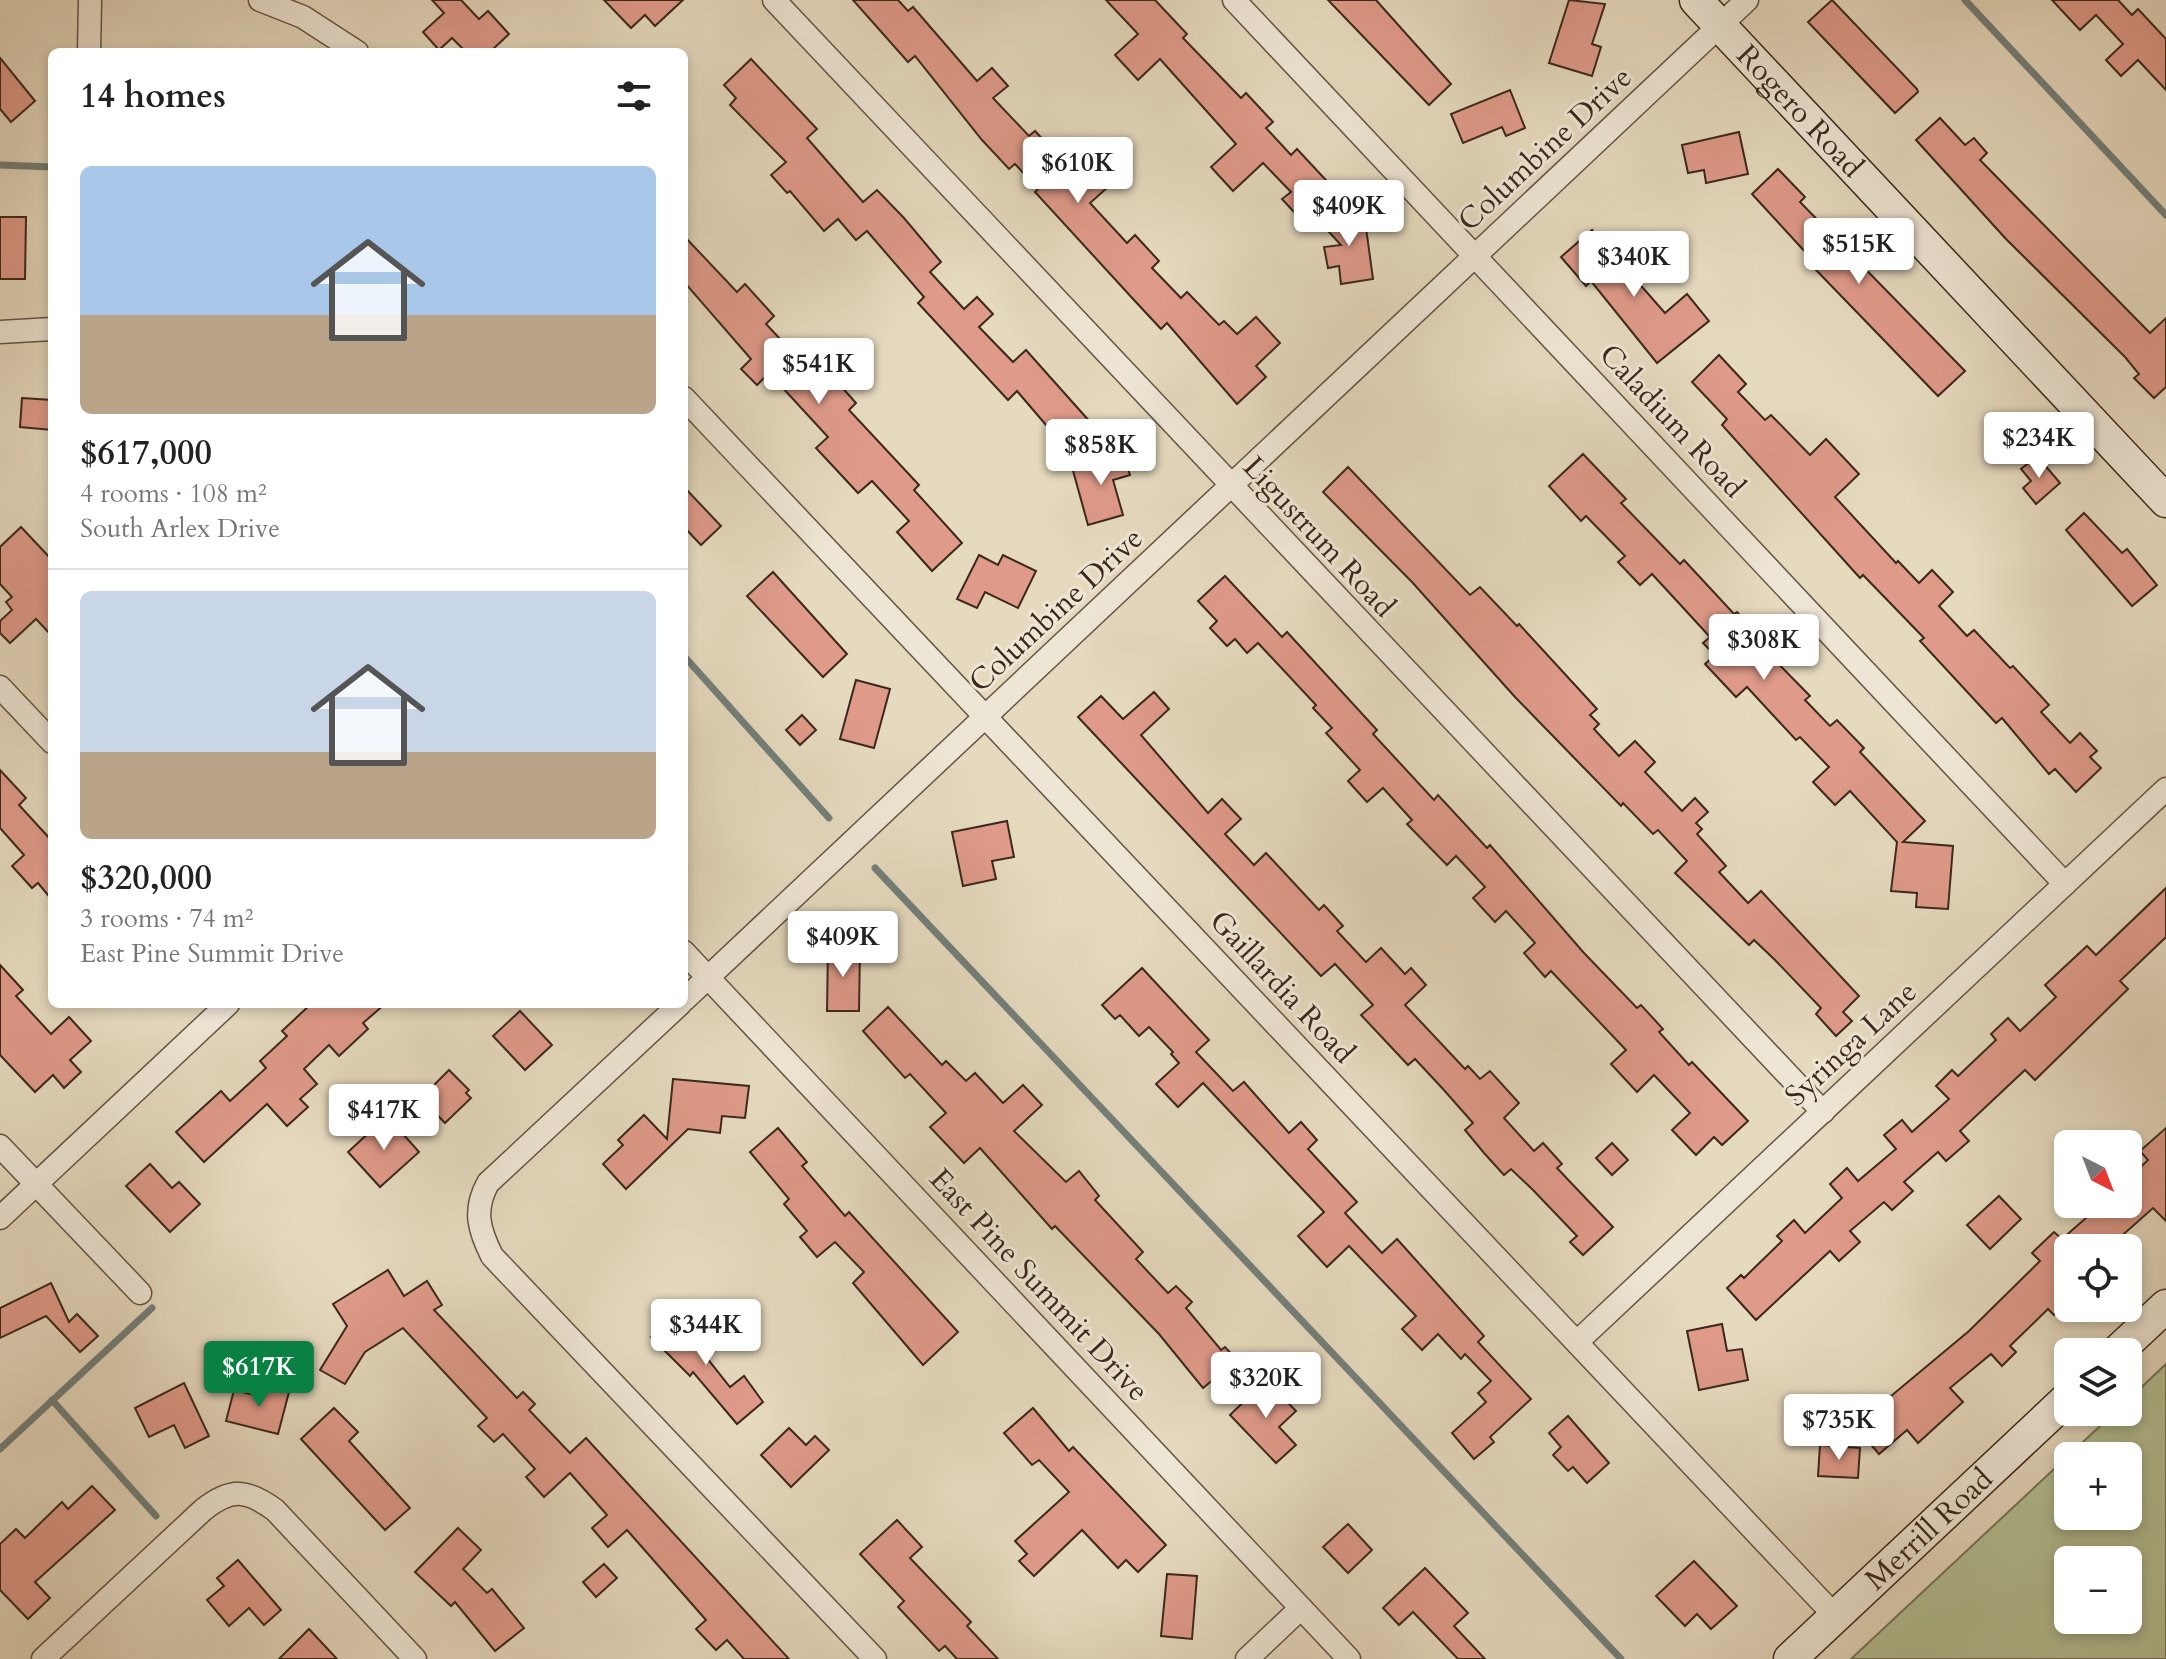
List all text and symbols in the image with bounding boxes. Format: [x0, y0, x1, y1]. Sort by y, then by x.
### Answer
street label: Rogero Road [1727, 35, 1873, 186]
street label: Columbine Drive [1449, 57, 1641, 241]
text: 14 homes [80, 73, 226, 119]
icon: filters [612, 74, 656, 118]
pin: $610K [1022, 137, 1134, 205]
text: $610K [1041, 145, 1115, 180]
pin: $409K [1293, 180, 1405, 248]
text: $409K [1312, 188, 1386, 223]
icon: home [296, 218, 440, 362]
pin: $515K [1803, 218, 1915, 286]
text: $515K [1822, 226, 1896, 261]
pin: $340K [1578, 231, 1690, 299]
text: $340K [1597, 239, 1671, 274]
street label: Caladium Road [1590, 335, 1754, 507]
pin: $541K [763, 338, 875, 406]
text: $541K [782, 346, 856, 381]
pin: $234K [1983, 412, 2095, 480]
pin: $858K [1045, 419, 1157, 487]
text: $234K [2002, 420, 2076, 455]
text: $858K [1064, 427, 1138, 462]
text: $617,000 [80, 430, 212, 476]
street label: Ligustrum Road [1234, 448, 1404, 626]
text: 4 rooms · 108 m² [80, 476, 267, 511]
text: South Arlex Drive [80, 511, 280, 546]
street label: Columbine Drive [960, 518, 1152, 702]
pin: $308K [1708, 614, 1820, 682]
text: $308K [1727, 622, 1801, 657]
icon: home [296, 643, 440, 787]
text: $320,000 [80, 855, 212, 901]
text: 3 rooms · 74 m² [80, 901, 253, 936]
street label: Gaillardia Road [1200, 901, 1364, 1073]
pin: $409K [787, 911, 899, 979]
text: $409K [806, 919, 880, 954]
text: East Pine Summit Drive [80, 936, 344, 971]
street label: Syringa Lane [1776, 972, 1926, 1116]
pin: $417K [328, 1084, 440, 1152]
text: $417K [347, 1092, 421, 1127]
north arrow [2054, 1130, 2142, 1218]
map controls [2054, 1130, 2142, 1634]
street label: East Pine Summit Drive [920, 1160, 1158, 1410]
button: locate [2054, 1234, 2142, 1322]
pin: $344K [650, 1299, 762, 1367]
text: $344K [669, 1307, 743, 1342]
button: layers [2054, 1338, 2142, 1426]
pin: $617K [203, 1341, 315, 1409]
text: $617K [222, 1349, 296, 1384]
pin: $320K [1210, 1352, 1322, 1420]
text: $320K [1229, 1360, 1303, 1395]
pin: $735K [1783, 1394, 1895, 1462]
text: $735K [1802, 1402, 1876, 1437]
button: + [2054, 1442, 2142, 1530]
street label: Merrill Road [1856, 1459, 2001, 1599]
button: − [2054, 1546, 2142, 1634]

